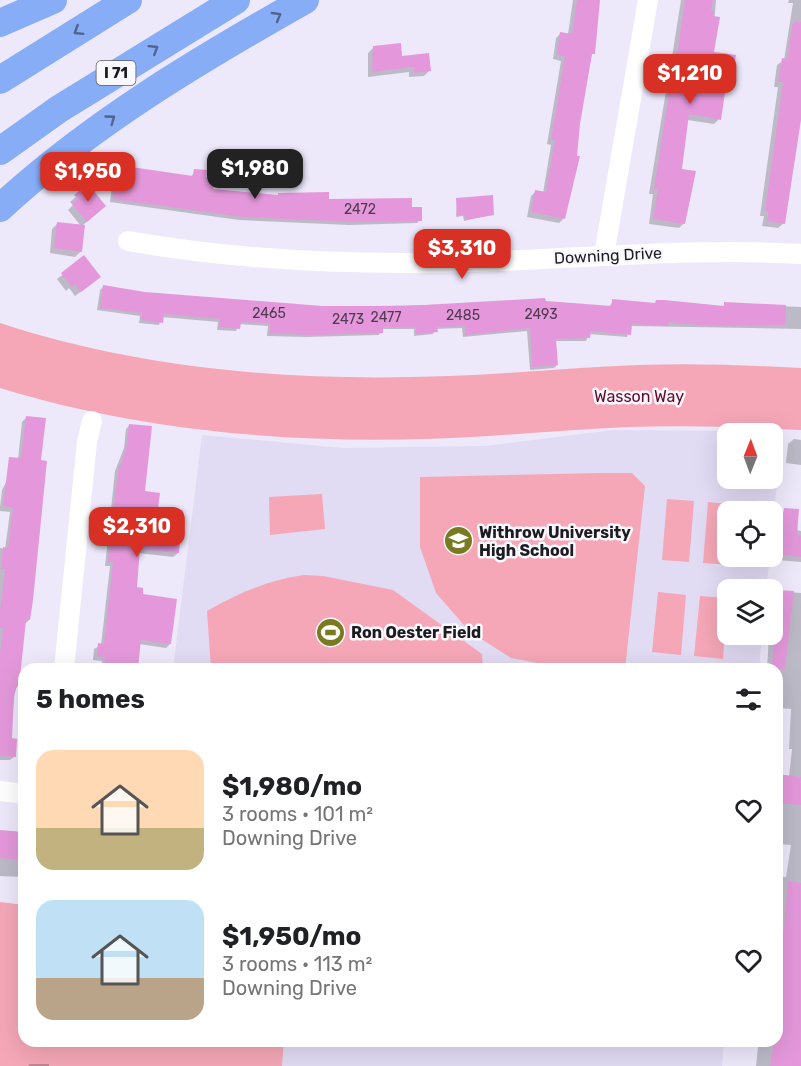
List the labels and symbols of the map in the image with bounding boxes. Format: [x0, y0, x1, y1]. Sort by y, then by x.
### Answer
one-way arrow [270, 12, 281, 23]
one-way arrow [74, 23, 84, 35]
one-way arrow [148, 45, 158, 57]
pin: $1,210 [641, 54, 739, 105]
road number: I 71 [96, 61, 136, 85]
one-way arrow [105, 115, 116, 126]
pin: $1,980 [206, 149, 304, 200]
pin: $1,950 [39, 152, 137, 203]
house number: 2472 [344, 201, 376, 218]
pin: $3,310 [413, 229, 511, 280]
street label: Downing Drive [554, 243, 663, 268]
house number: 2465 [252, 305, 286, 322]
house number: 2493 [524, 306, 558, 323]
house number: 2485 [446, 307, 480, 324]
house number: 2477 [371, 309, 401, 326]
house number: 2473 [332, 311, 364, 328]
park label: Wasson Way [594, 387, 684, 406]
north arrow [717, 423, 783, 489]
pin: $2,310 [88, 507, 186, 558]
place label: Withrow University High School [479, 523, 631, 560]
school or university icon: Withrow University High School [442, 525, 474, 557]
sports icon: Ron Oester Field [314, 616, 346, 648]
place label: Ron Oester Field [351, 623, 481, 642]

